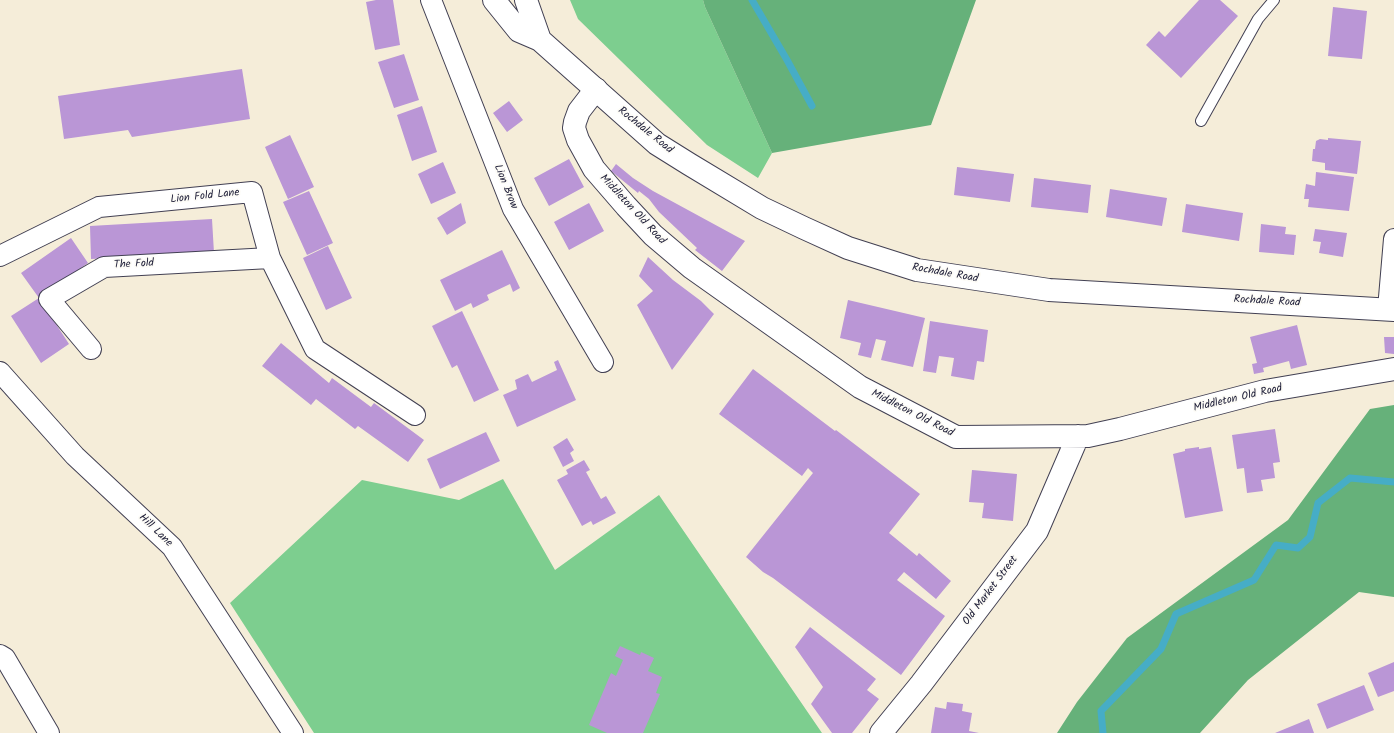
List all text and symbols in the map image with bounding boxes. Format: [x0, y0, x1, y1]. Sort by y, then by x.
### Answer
street label: Rochdale Road [615, 105, 675, 157]
street label: Lion Brow [490, 163, 520, 211]
street label: Middleton Old Road [596, 172, 668, 248]
street label: Lion Fold Lane [170, 187, 240, 207]
street label: The Fold [114, 257, 154, 273]
street label: Rochdale Road [911, 262, 979, 286]
street label: Rochdale Road [1233, 294, 1301, 310]
street label: Middleton Old Road [1192, 382, 1284, 416]
street label: Middleton Old Road [869, 388, 955, 440]
street label: Hill Lane [135, 512, 175, 550]
street label: Old Market Street [961, 554, 1021, 628]

